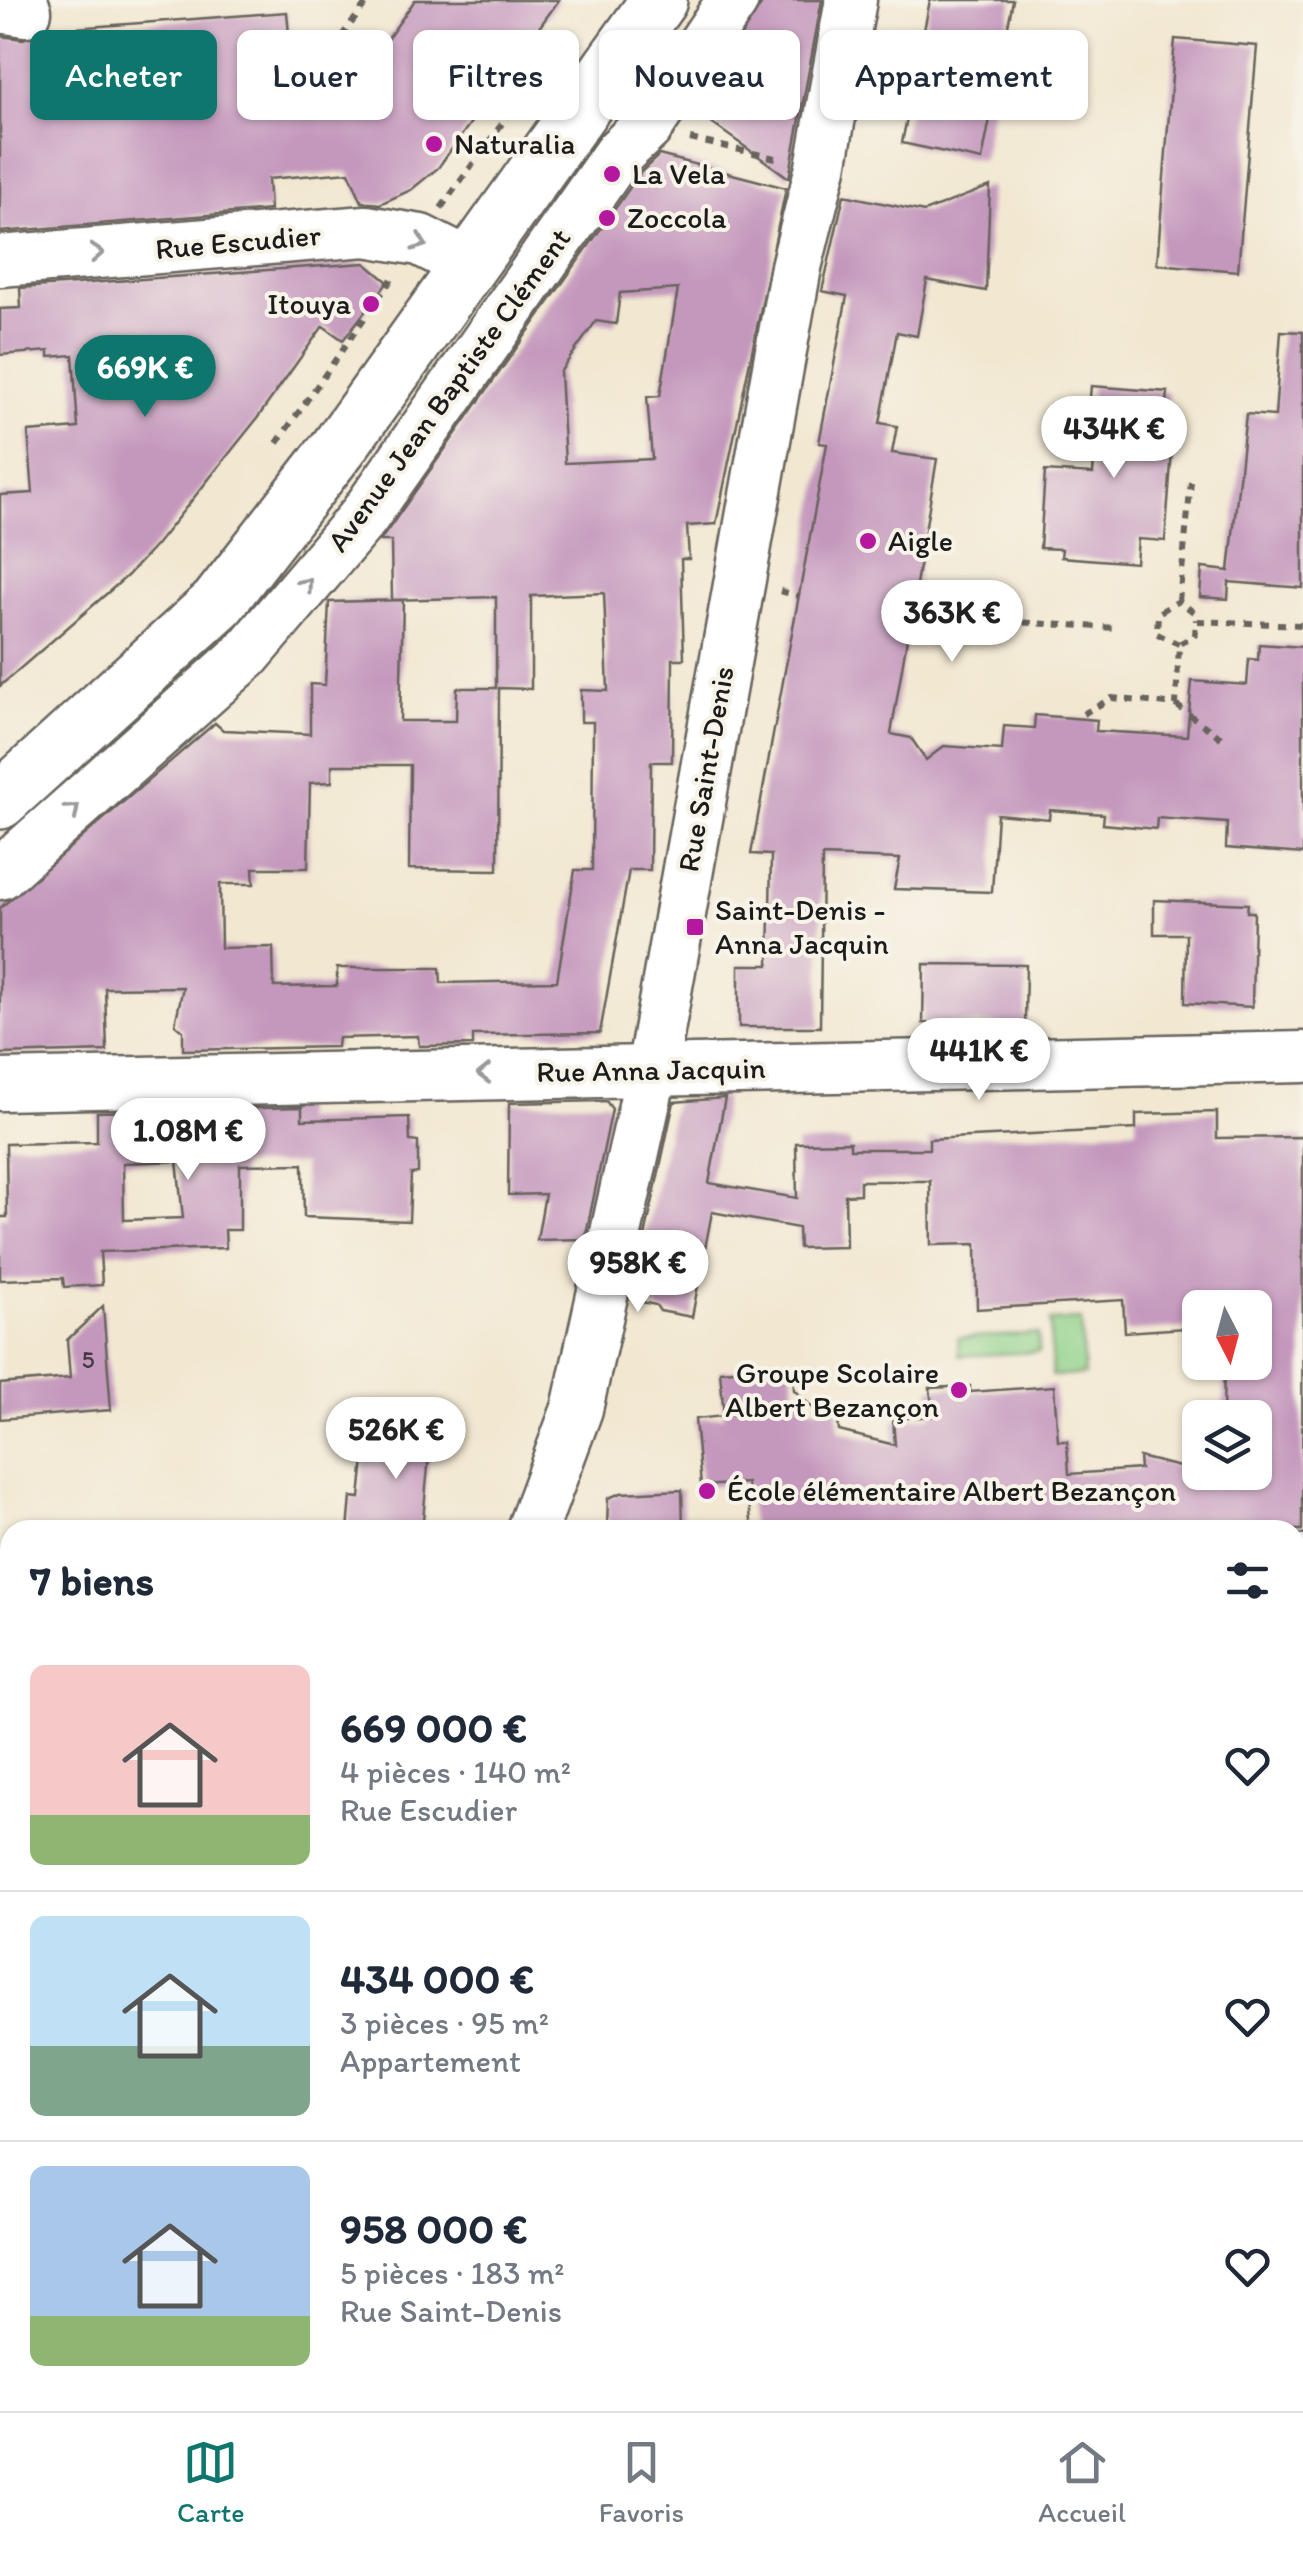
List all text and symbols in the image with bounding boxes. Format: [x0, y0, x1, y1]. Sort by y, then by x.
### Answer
chip: Acheter [30, 30, 217, 120]
chip: Louer [237, 30, 393, 120]
chip: Filtres [413, 30, 579, 120]
chip: Nouveau [599, 30, 800, 120]
chip: Appartement [820, 30, 1088, 120]
place label: Naturalia [454, 125, 575, 162]
marker: Naturalia [423, 133, 445, 155]
place label: La Vela [632, 155, 726, 192]
marker: La Vela [601, 163, 623, 185]
place label: Zoccola [627, 199, 727, 236]
marker: Zoccola [596, 207, 618, 229]
street label: Rue Escudier [154, 216, 322, 267]
street label: Avenue Jean Baptiste Clément [319, 221, 578, 559]
one-way arrow [410, 231, 427, 252]
one-way arrow [90, 243, 106, 265]
place label: Itouya [267, 285, 351, 322]
marker: Itouya [360, 293, 382, 315]
pin: 669K € [64, 335, 226, 420]
text: 669K € [97, 348, 193, 386]
pin: 434K € [1033, 396, 1195, 481]
text: 434K € [1063, 409, 1165, 447]
place label: Aigle [888, 522, 953, 559]
marker: Aigle [857, 530, 879, 552]
one-way arrow [295, 577, 313, 596]
pin: 363K € [871, 580, 1033, 665]
text: 363K € [903, 593, 1001, 631]
street label: Rue Saint-Denis [669, 663, 742, 875]
one-way arrow [61, 803, 80, 821]
place label: Saint-Denis - Anna Jacquin [715, 891, 889, 962]
marker: Saint-Denis - Anna Jacquin [684, 916, 706, 938]
pin: 441K € [898, 1018, 1060, 1103]
text: 441K € [929, 1031, 1029, 1069]
street label: Rue Anna Jacquin [536, 1049, 766, 1090]
one-way arrow [476, 1064, 492, 1085]
pin: 1.08M € [96, 1098, 280, 1183]
text: 1.08M € [133, 1111, 243, 1149]
pin: 958K € [557, 1230, 719, 1315]
text: 958K € [590, 1243, 687, 1281]
north arrow [1182, 1290, 1272, 1380]
map controls [1182, 1290, 1272, 1490]
house number: 5 [81, 1344, 95, 1374]
place label: Groupe Scolaire Albert Bezançon [725, 1354, 939, 1425]
marker: Groupe Scolaire Albert Bezançon [948, 1379, 970, 1401]
pin: 526K € [315, 1397, 477, 1482]
button: layers [1182, 1400, 1272, 1490]
text: 526K € [348, 1410, 444, 1448]
place label: École élémentaire Albert Bezançon [727, 1472, 1176, 1509]
marker: École élémentaire Albert Bezançon [696, 1480, 718, 1502]
icon: filters [1220, 1553, 1275, 1608]
text: 7 biens [30, 1555, 154, 1606]
text: 669 000 € [340, 1702, 527, 1753]
icon: home [110, 1705, 230, 1825]
icon: heart [1220, 1738, 1275, 1793]
text: 4 pièces · 140 m² [340, 1753, 571, 1791]
text: Rue Escudier [340, 1791, 517, 1829]
text: 434 000 € [340, 1953, 534, 2004]
icon: home [110, 1956, 230, 2076]
icon: heart [1220, 1989, 1275, 2044]
text: 3 pièces · 95 m² [340, 2004, 549, 2042]
text: Appartement [340, 2042, 521, 2080]
text: 958 000 € [340, 2203, 528, 2254]
icon: home [110, 2206, 230, 2326]
icon: heart [1220, 2239, 1275, 2294]
text: 5 pièces · 183 m² [340, 2254, 565, 2292]
text: Rue Saint-Denis [340, 2292, 562, 2330]
tab: Carte [177, 2435, 245, 2529]
tab: Favoris [599, 2435, 684, 2529]
tab: Accueil [1038, 2435, 1126, 2529]

